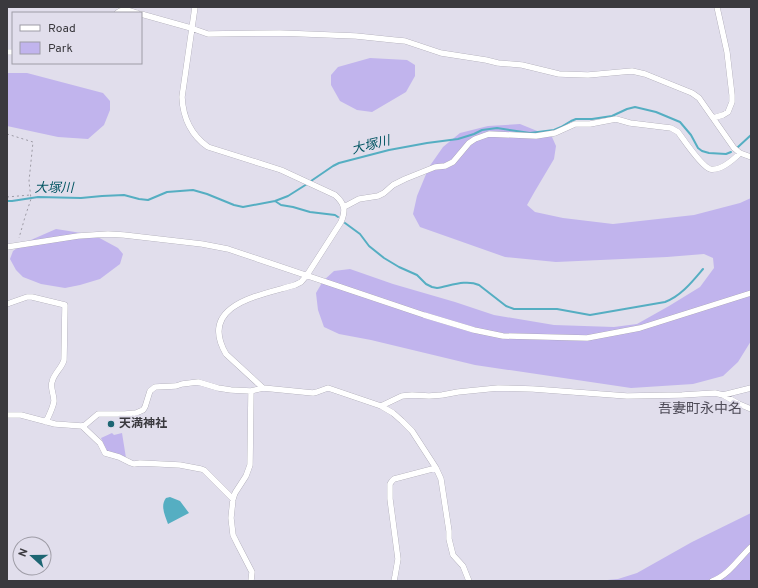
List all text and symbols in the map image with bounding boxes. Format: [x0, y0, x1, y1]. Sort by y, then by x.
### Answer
legend [12, 12, 142, 64]
text: Road [48, 21, 76, 37]
text: Park [48, 41, 73, 57]
water label: 大塚川 [350, 133, 394, 158]
water label: 大塚川 [34, 181, 75, 197]
district label: 吾妻町永中名 [658, 401, 742, 418]
place label: 天満神社 [119, 416, 167, 432]
marker: 天満神社 [106, 419, 116, 429]
north arrow [12, 536, 52, 576]
text: N [16, 547, 32, 559]

